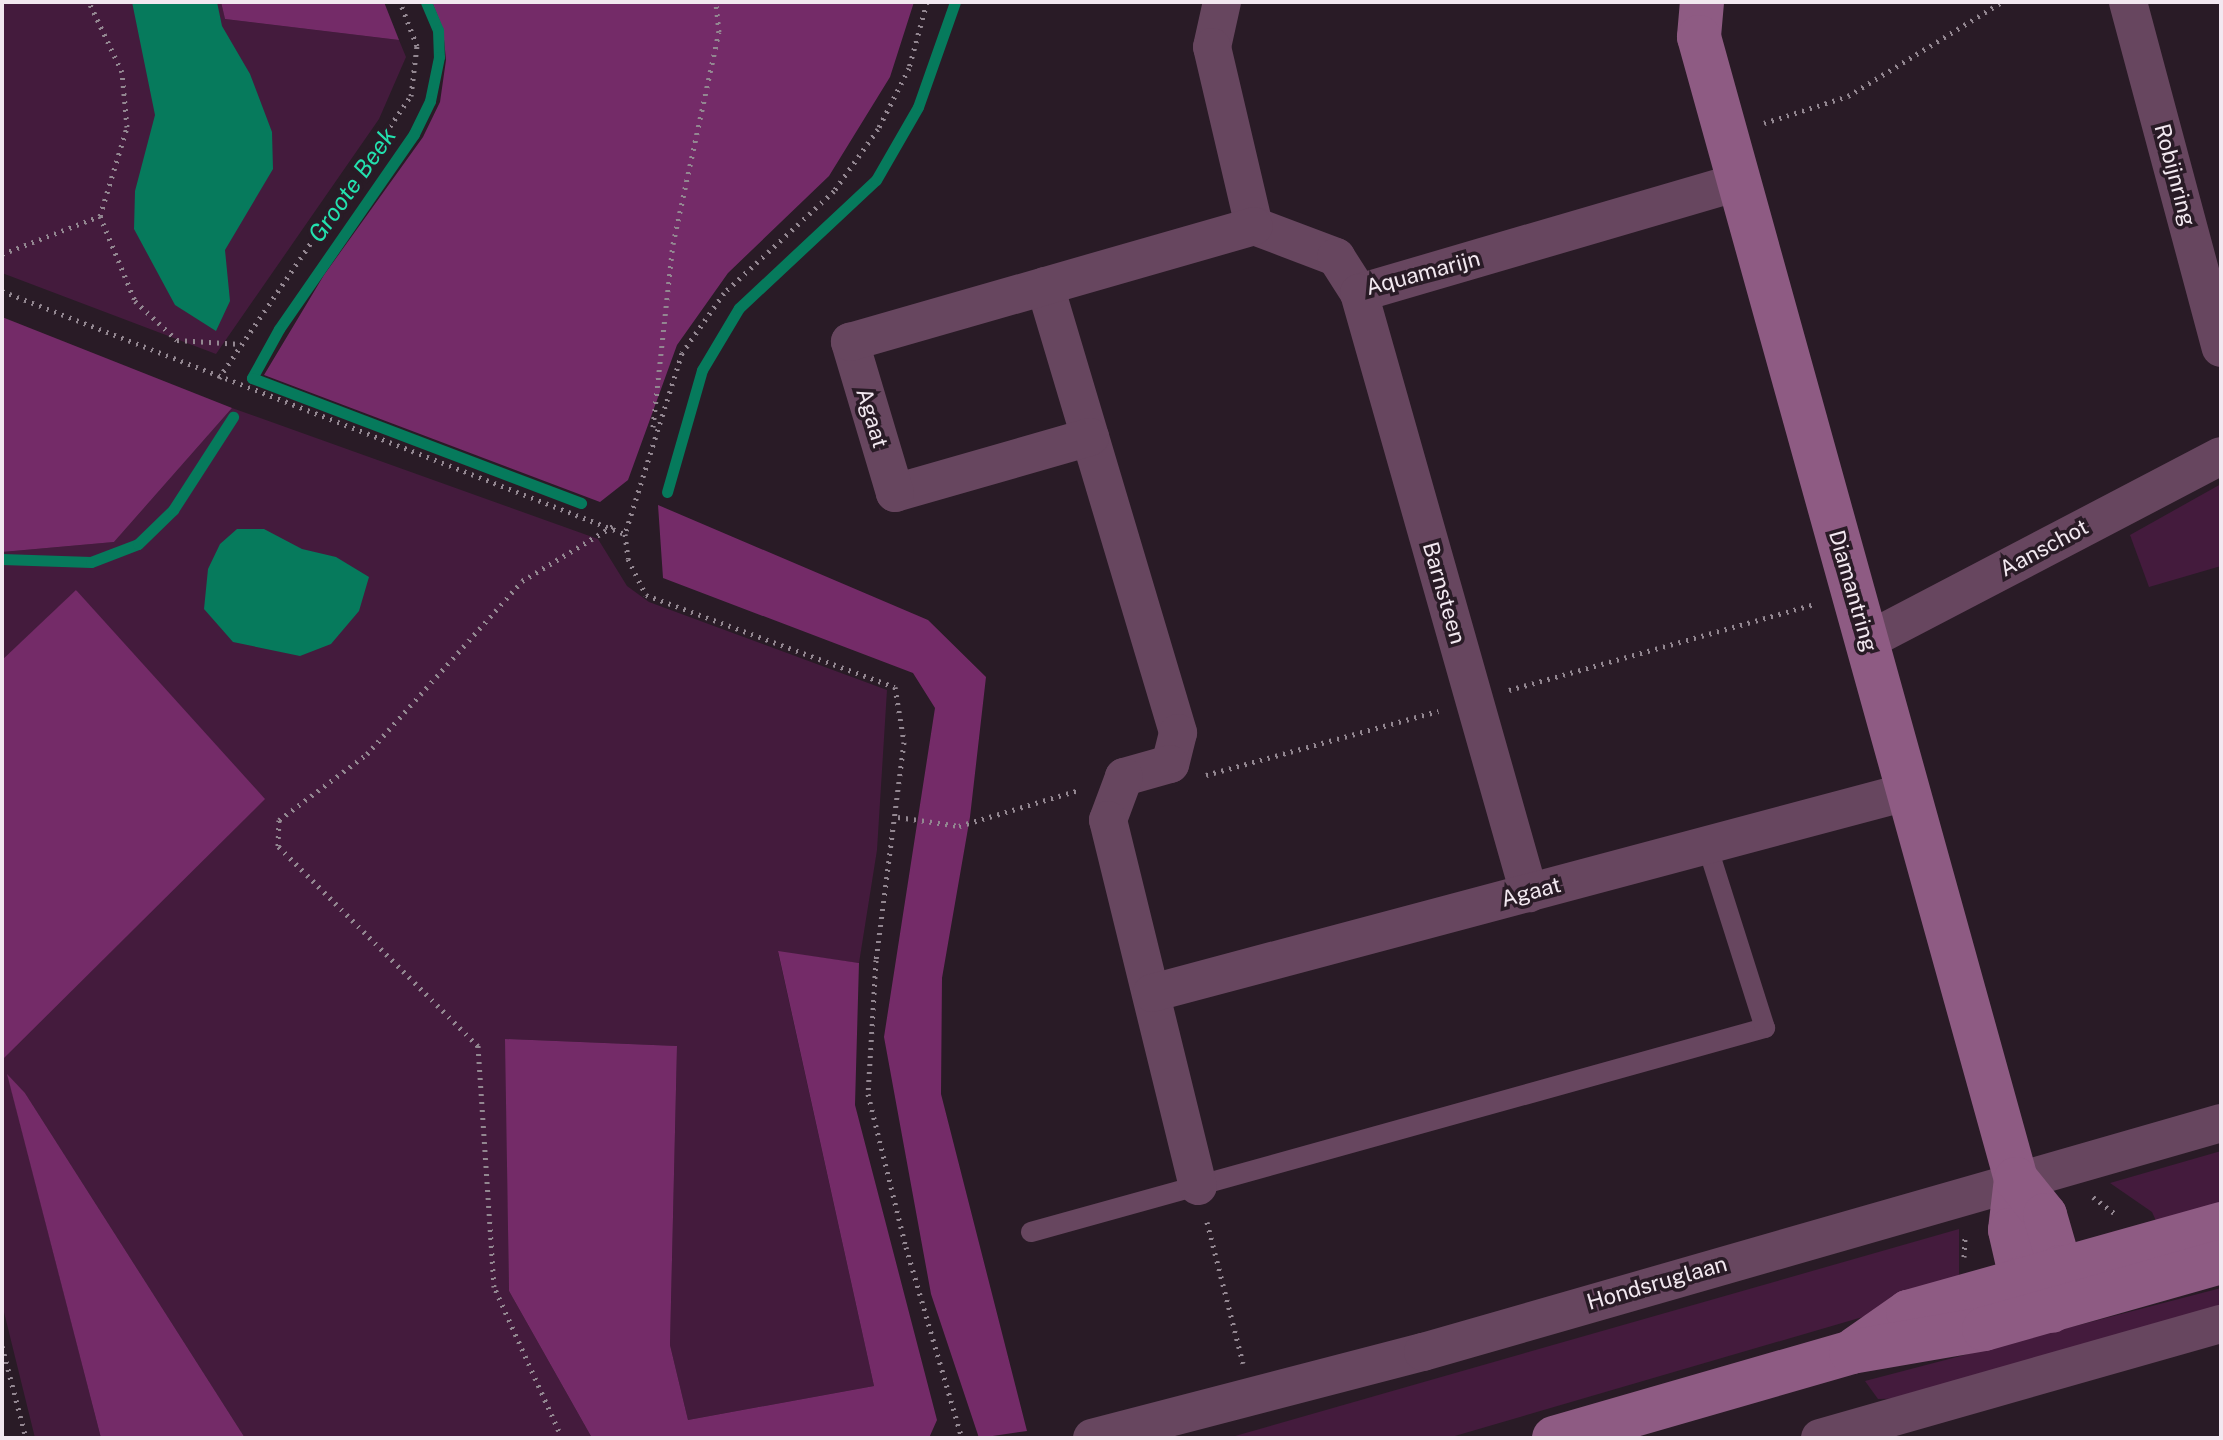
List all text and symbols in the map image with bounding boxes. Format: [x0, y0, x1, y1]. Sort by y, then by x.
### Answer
street label: Robijnring [2149, 121, 2201, 229]
water label: Groote Beek [302, 122, 402, 248]
street label: Aquamarijn [1363, 245, 1483, 301]
street label: Agaat [850, 385, 894, 451]
street label: Aanschot [1995, 514, 2093, 582]
street label: Diamantring [1823, 527, 1883, 655]
street label: Barnsteen [1417, 539, 1471, 647]
street label: Agaat [1498, 871, 1564, 913]
street label: Hondsruglaan [1584, 1250, 1730, 1316]

